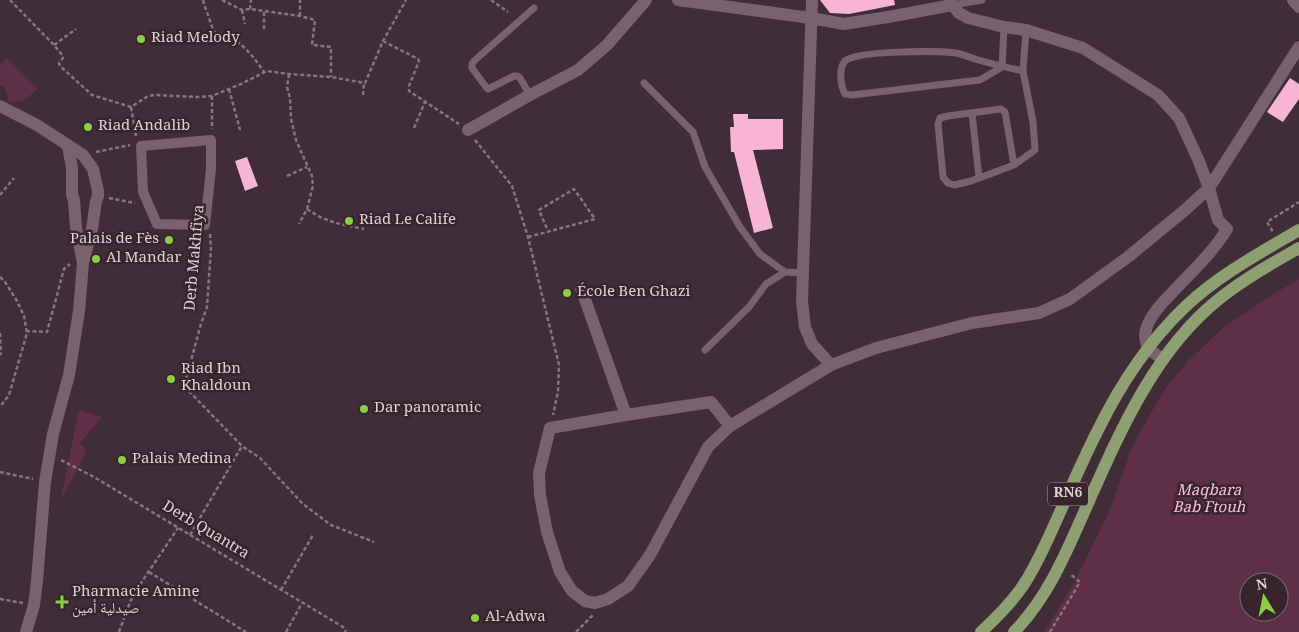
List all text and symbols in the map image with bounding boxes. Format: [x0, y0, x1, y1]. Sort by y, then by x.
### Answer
place label: Riad Melody [151, 26, 240, 52]
marker: Riad Melody [135, 33, 147, 45]
place label: Riad Andalib [98, 114, 190, 140]
marker: Riad Andalib [82, 121, 94, 133]
street label: Derb Makhfiya [178, 204, 214, 312]
place label: Riad Le Calife [359, 208, 456, 234]
marker: Riad Le Calife [343, 215, 355, 227]
place label: Palais de Fès [70, 227, 159, 253]
marker: Palais de Fès [163, 234, 175, 246]
place label: Al Mandar [106, 246, 181, 272]
marker: Al Mandar [90, 253, 102, 265]
place label: École Ben Ghazi [577, 280, 691, 306]
marker: École Ben Ghazi [561, 287, 573, 299]
place label: Riad Ibn Khaldoun [181, 357, 252, 400]
marker: Riad Ibn Khaldoun [165, 373, 177, 385]
place label: Dar panoramic [374, 396, 481, 422]
marker: Dar panoramic [358, 403, 370, 415]
place label: Palais Medina [132, 447, 232, 473]
marker: Palais Medina [116, 454, 128, 466]
park label: Maqbara Bab Ftouh [1173, 479, 1246, 522]
road number: RN6 [1048, 482, 1088, 506]
street label: Derb Quantra [156, 495, 254, 567]
north arrow [1239, 572, 1289, 622]
text: N [1255, 573, 1270, 599]
place label: Pharmacie Amine صيدلية أمين [72, 580, 200, 623]
marker: Pharmacie Amine صيدلية أمين [56, 596, 68, 608]
place label: Al-Adwa [485, 605, 546, 631]
marker: Al-Adwa [469, 612, 481, 624]

